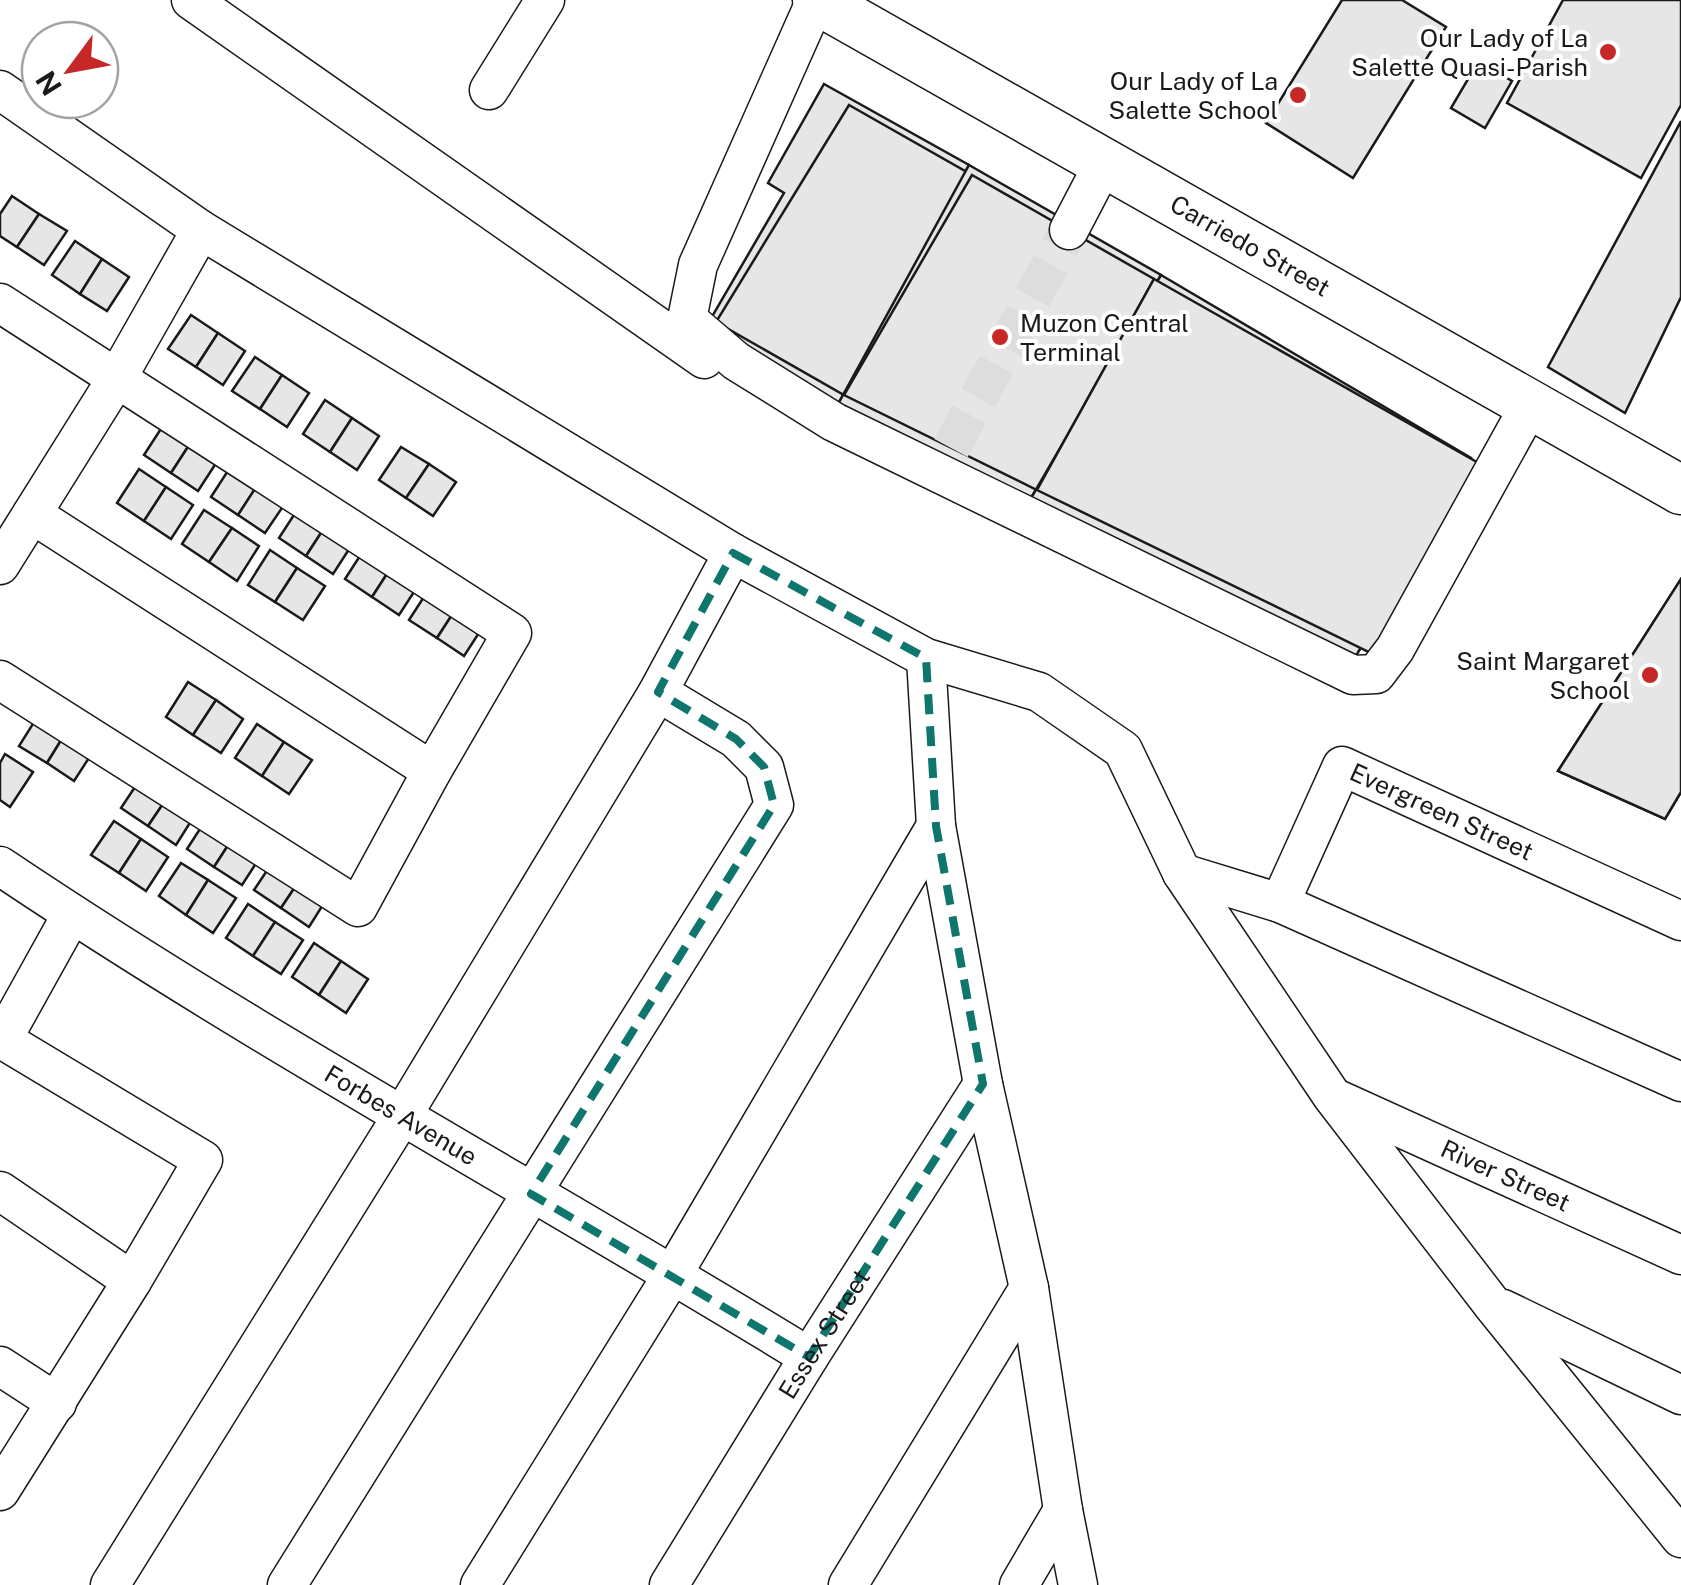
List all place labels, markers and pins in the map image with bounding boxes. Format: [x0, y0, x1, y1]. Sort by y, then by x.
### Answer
place label: Our Lady of La Salette Quasi-Parish [1351, 23, 1588, 82]
marker: Our Lady of La Salette Quasi-Parish [1597, 41, 1619, 63]
place label: Our Lady of La Salette School [1109, 66, 1278, 125]
marker: Our Lady of La Salette School [1287, 84, 1309, 106]
place label: Muzon Central Terminal [1020, 308, 1189, 367]
marker: Muzon Central Terminal [989, 326, 1011, 348]
place label: Saint Margaret School [1456, 646, 1630, 705]
marker: Saint Margaret School [1639, 664, 1661, 686]

